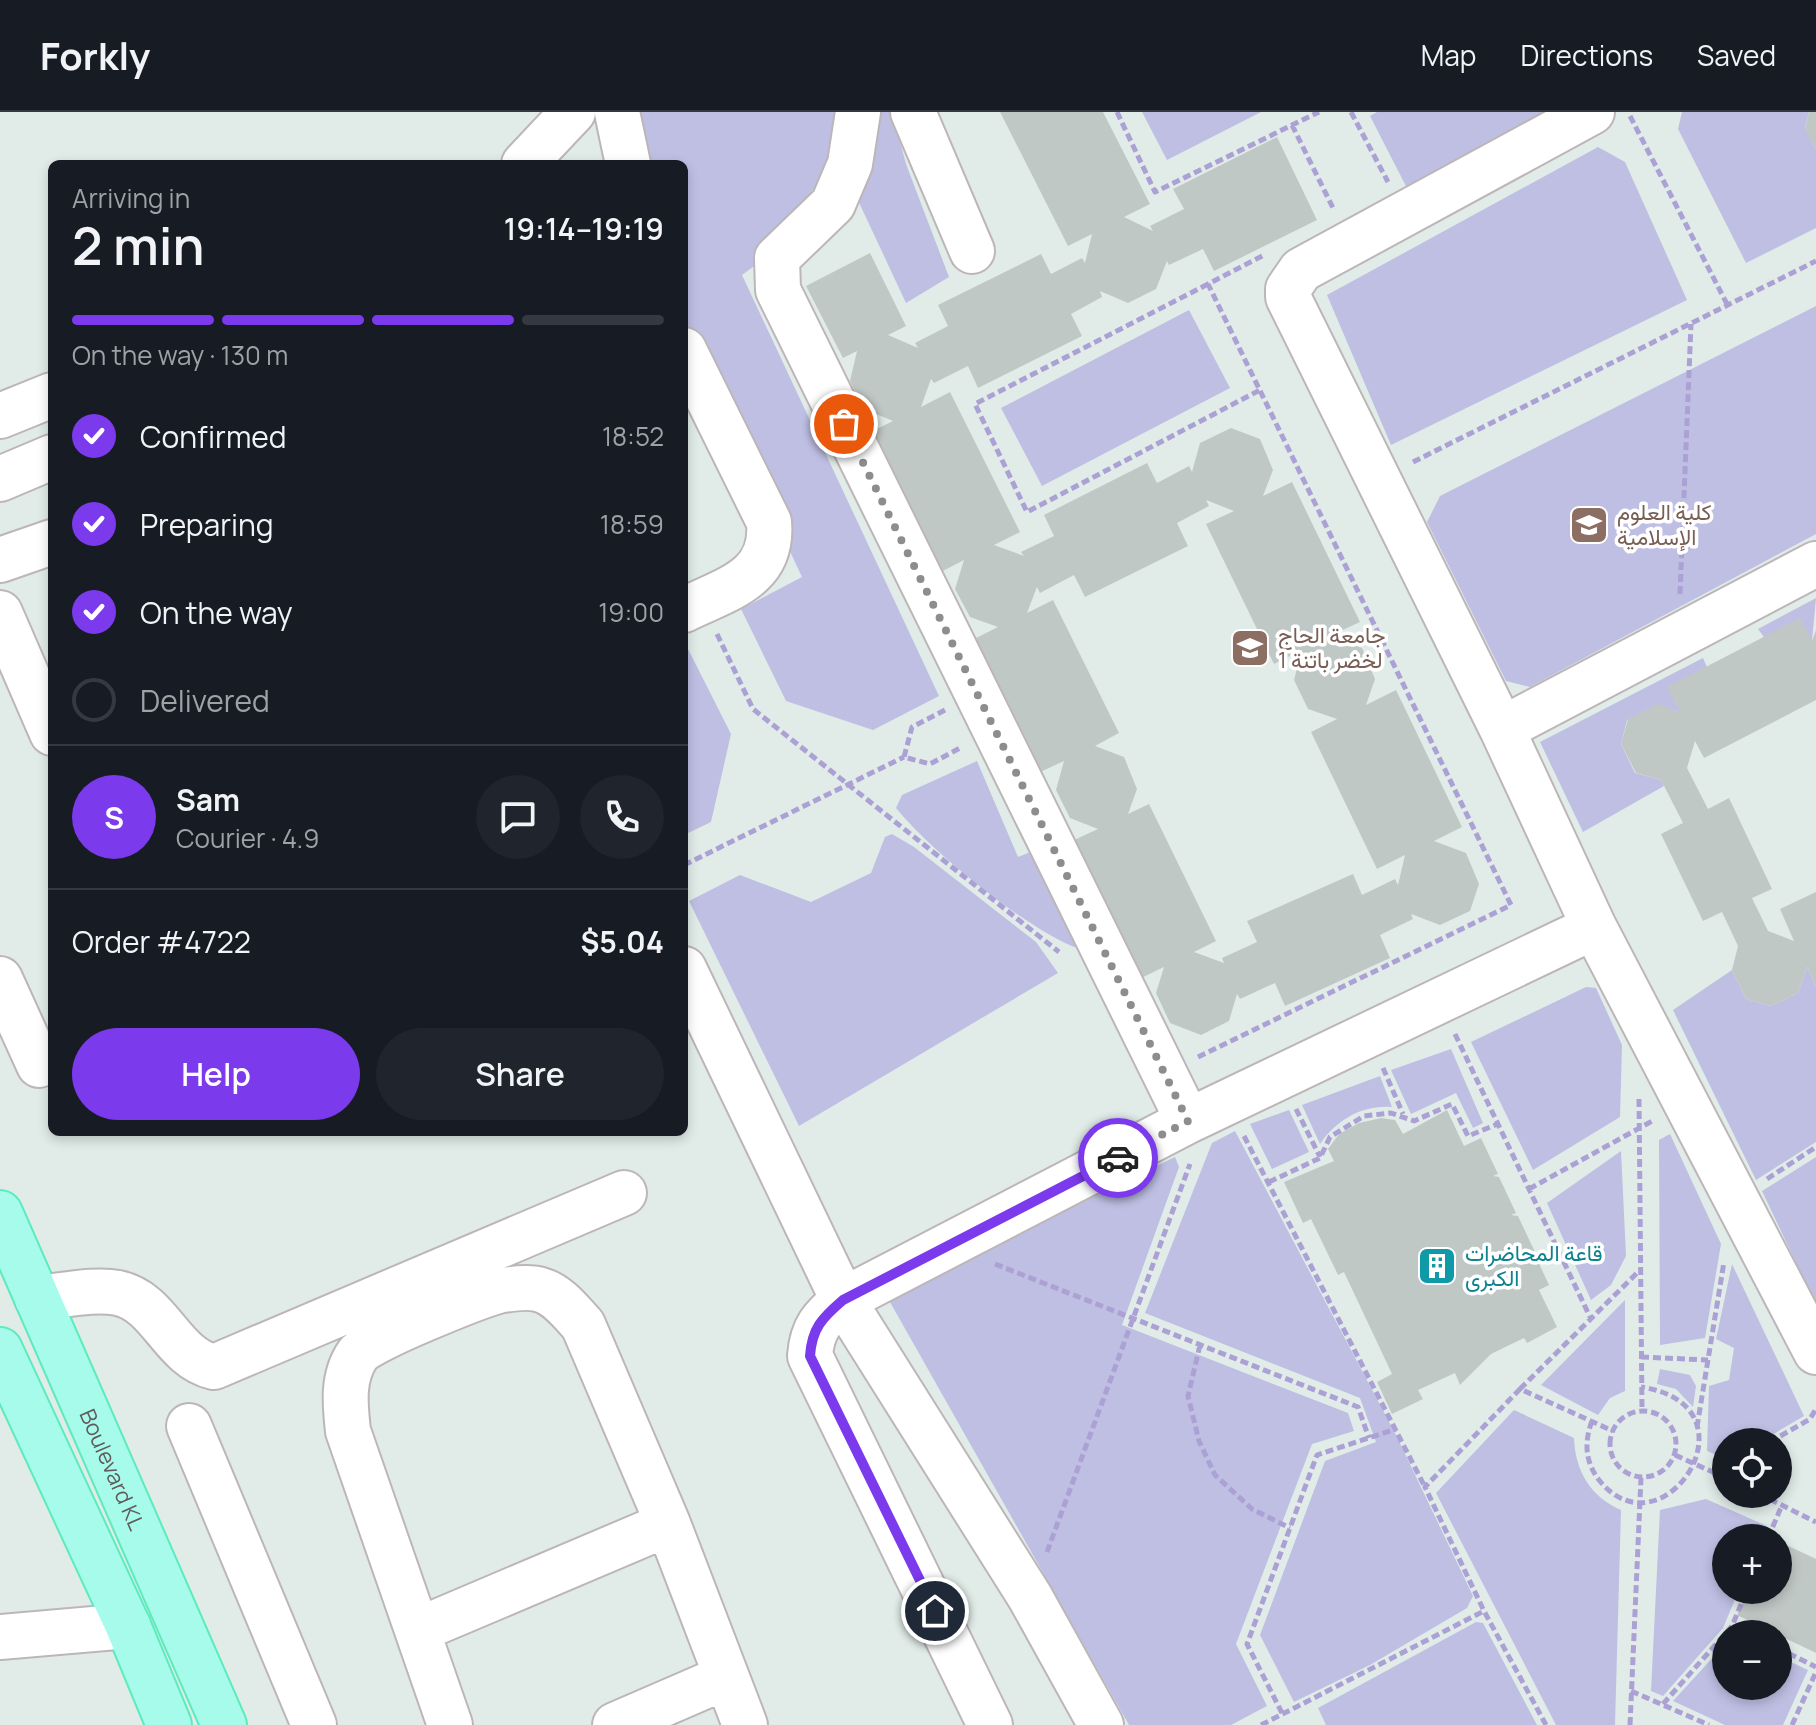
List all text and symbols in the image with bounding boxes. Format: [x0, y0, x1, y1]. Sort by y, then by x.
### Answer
text: Forkly [40, 29, 150, 81]
text: Map [1421, 36, 1476, 74]
text: Directions [1520, 36, 1653, 74]
text: Saved [1697, 36, 1776, 74]
text: Arriving in [72, 180, 190, 216]
text: 19:14–19:19 [504, 208, 664, 249]
text: 2 min [72, 210, 205, 281]
text: On the way · 130 m [72, 337, 288, 373]
pin [810, 390, 878, 458]
icon: bag [822, 402, 866, 446]
icon: check [72, 414, 116, 458]
text: Confirmed [140, 416, 287, 457]
text: 18:52 [602, 418, 664, 454]
place label: كلية العلوم الإسلامية [1617, 497, 1712, 552]
icon: check [72, 502, 116, 546]
text: Preparing [140, 504, 274, 545]
school or university icon: كلية العلوم الإسلامية [1568, 504, 1610, 546]
text: 18:59 [600, 506, 664, 542]
icon: check [72, 590, 116, 634]
text: On the way [140, 592, 293, 633]
text: 19:00 [598, 594, 664, 630]
place label: جامعة الحاج لخضر باتنة 1 [1278, 620, 1386, 675]
school or university icon: جامعة الحاج لخضر باتنة 1 [1229, 627, 1271, 669]
text: Delivered [140, 680, 270, 721]
button: chat [476, 775, 560, 859]
button: phone [580, 775, 664, 859]
text: Sam [176, 779, 240, 820]
text: S [104, 797, 124, 838]
text: Courier · 4.9 [176, 820, 319, 856]
text: Order #4722 [72, 921, 251, 962]
text: $5.04 [580, 921, 664, 962]
button: Help [72, 1028, 360, 1120]
button: Share [376, 1028, 664, 1120]
courier [1078, 1118, 1158, 1198]
icon: car [1096, 1136, 1140, 1180]
place label: قاعة المحاضرات الكبرى [1465, 1238, 1603, 1293]
building icon: قاعة المحاضرات الكبرى [1416, 1245, 1458, 1287]
street label: Boulevard KL [73, 1404, 152, 1535]
map controls [1712, 1428, 1792, 1700]
button: locate [1712, 1428, 1792, 1508]
button: + [1712, 1524, 1792, 1604]
pin [901, 1577, 969, 1645]
icon: home [913, 1589, 957, 1633]
button: − [1712, 1620, 1792, 1700]

